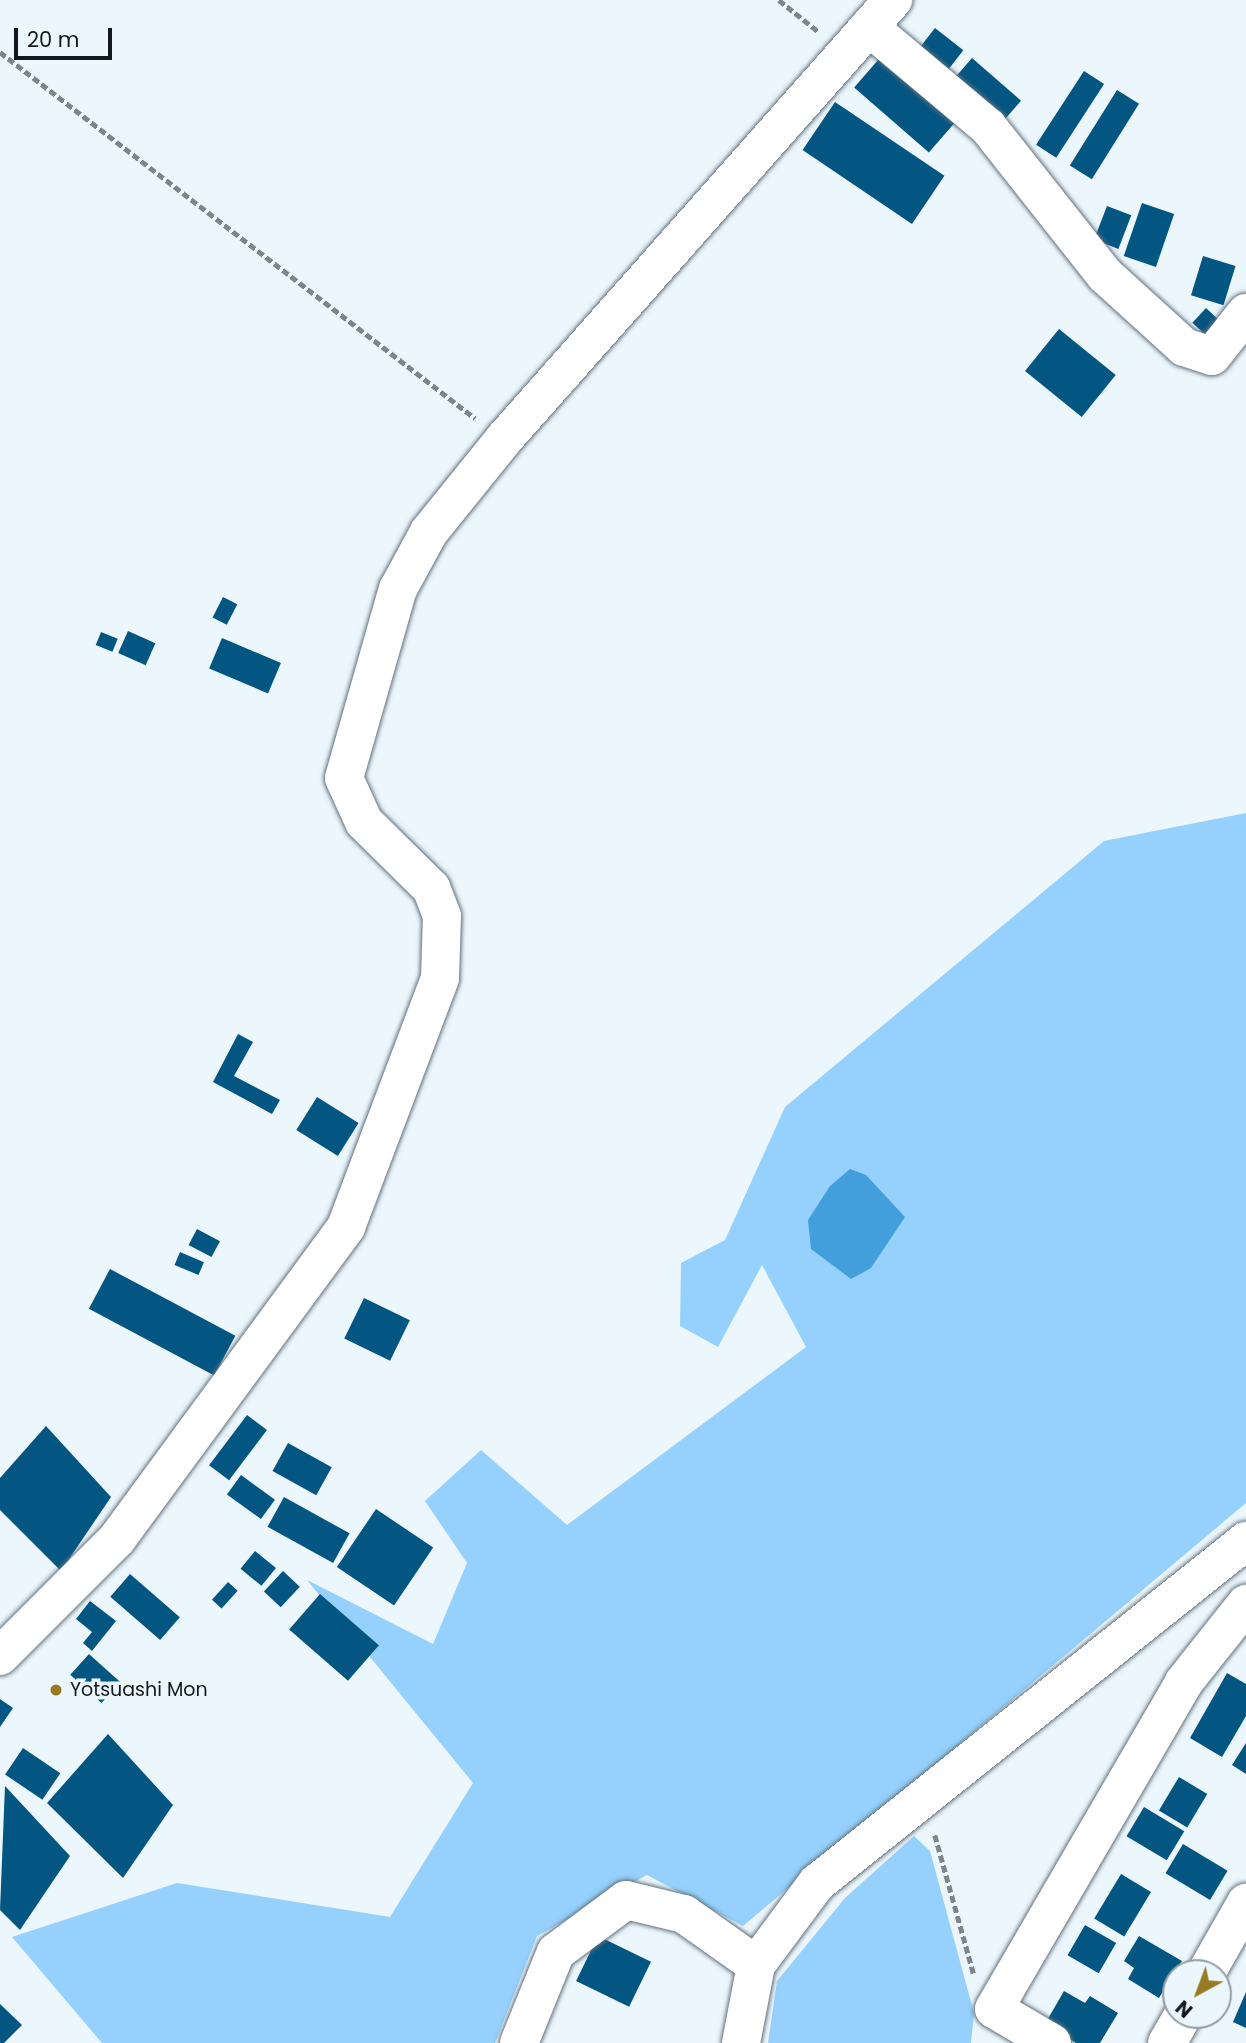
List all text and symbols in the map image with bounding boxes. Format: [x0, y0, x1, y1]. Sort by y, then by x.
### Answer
scale bar [18, 14, 116, 58]
text: 20 m [27, 25, 80, 54]
place label: Yotsuashi Mon [70, 1679, 208, 1701]
marker: Yotsuashi Mon [48, 1682, 64, 1698]
north arrow [1162, 1959, 1232, 2029]
text: N [1170, 1994, 1198, 2024]

